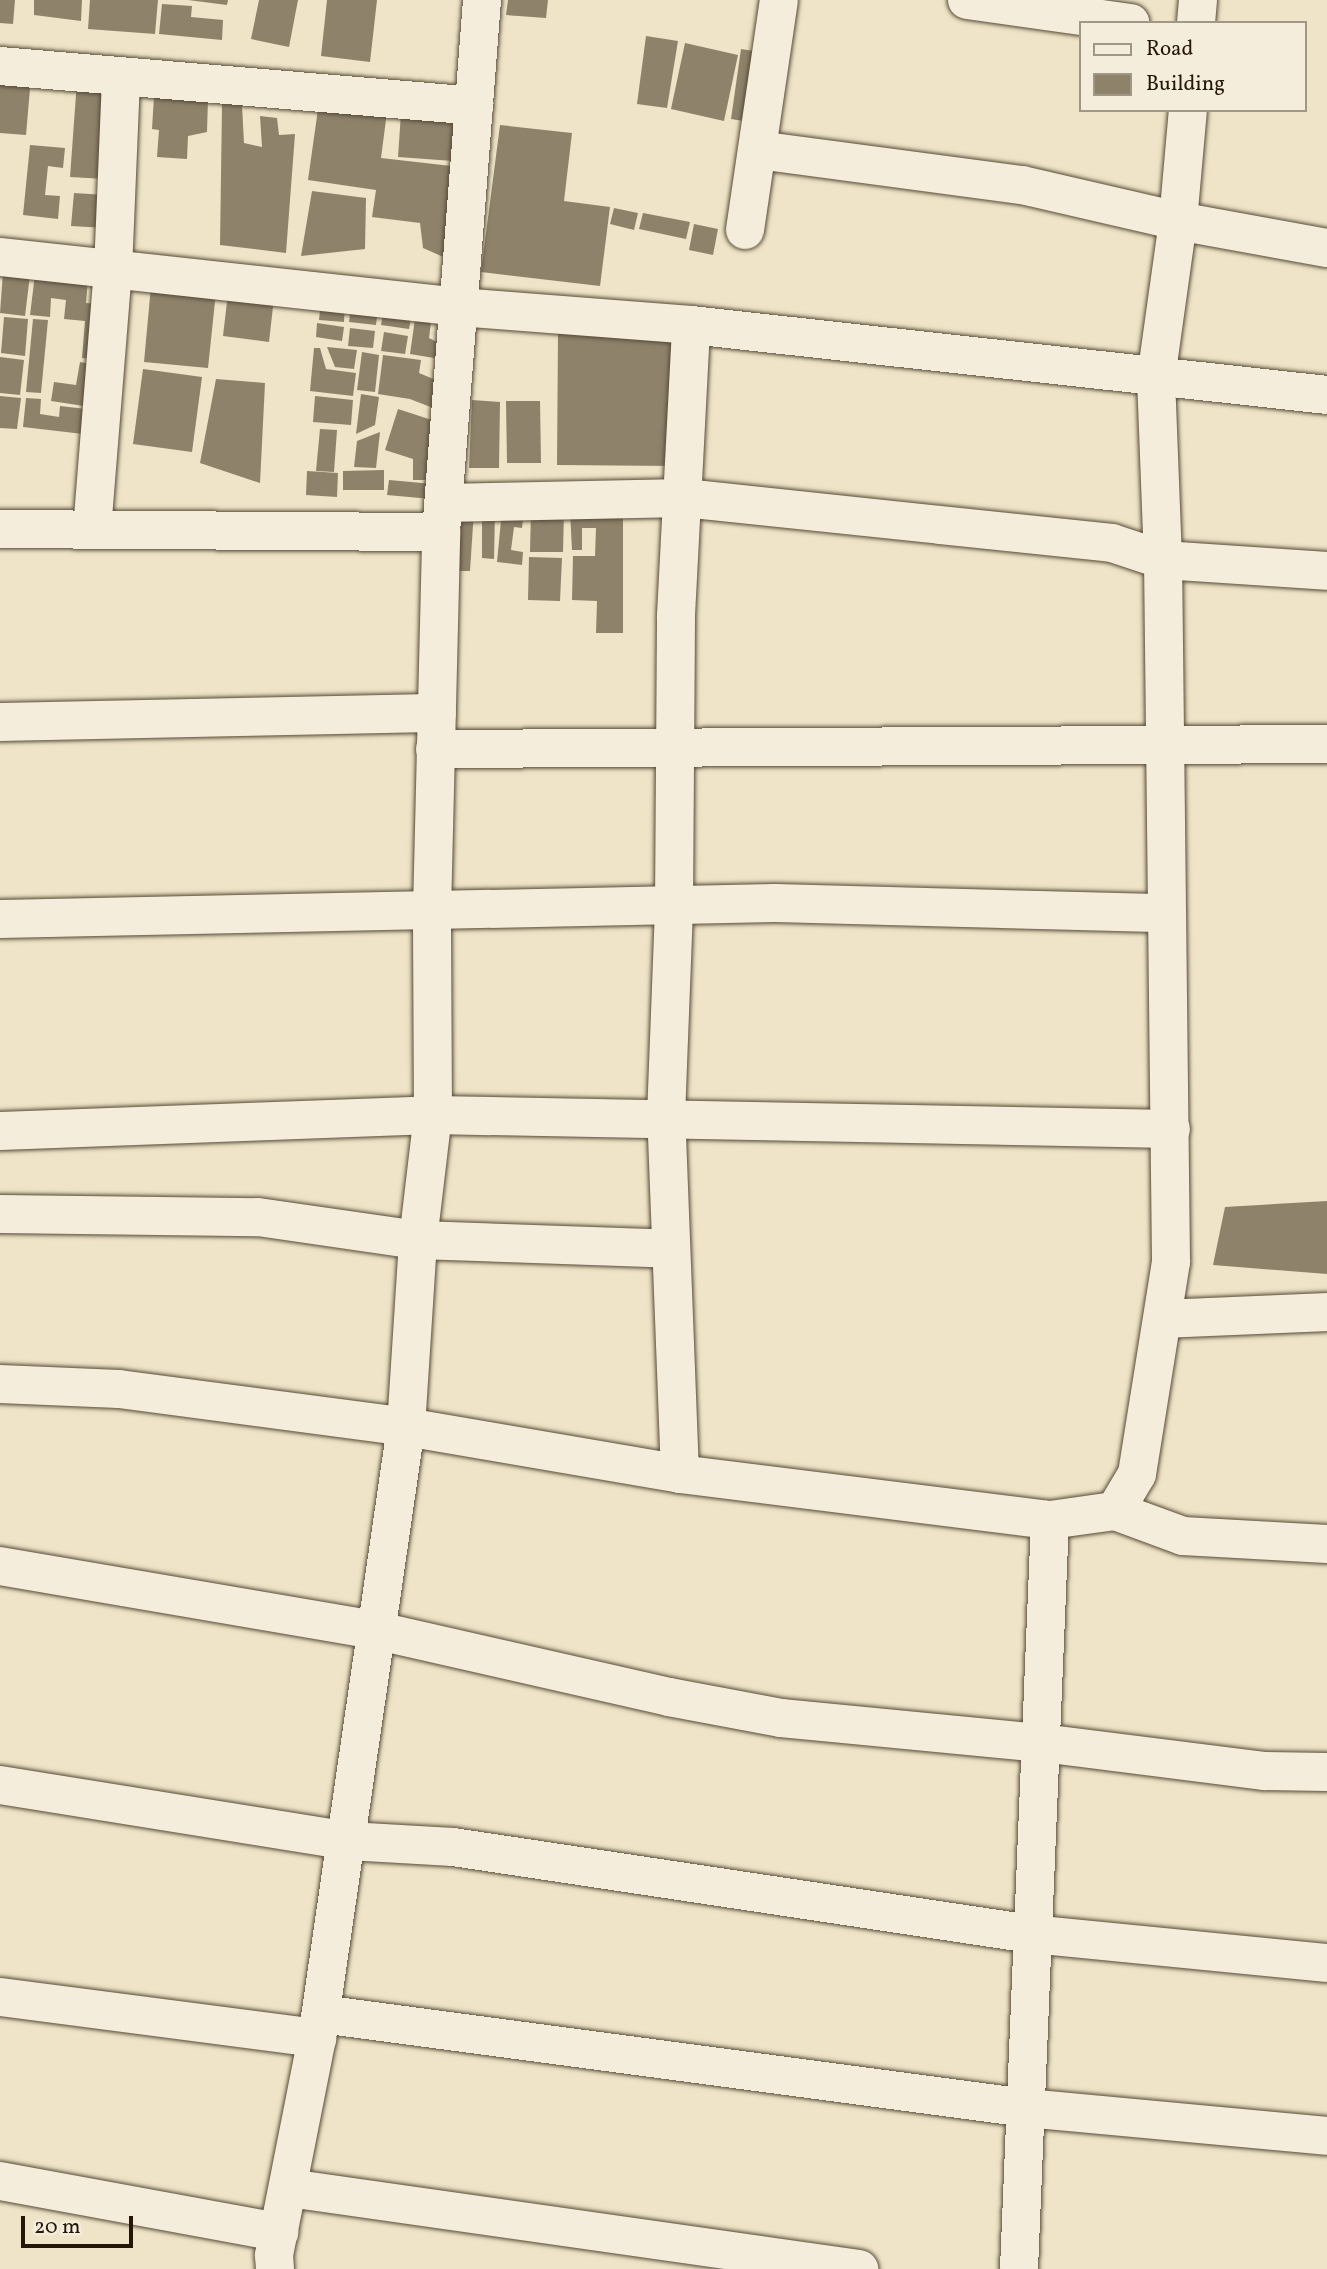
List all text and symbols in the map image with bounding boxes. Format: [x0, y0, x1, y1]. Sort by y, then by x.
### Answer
legend [1078, 21, 1306, 112]
text: Road [1146, 35, 1193, 64]
text: Building [1146, 70, 1225, 99]
scale bar [24, 2202, 136, 2246]
text: 20 m [34, 2213, 80, 2242]

